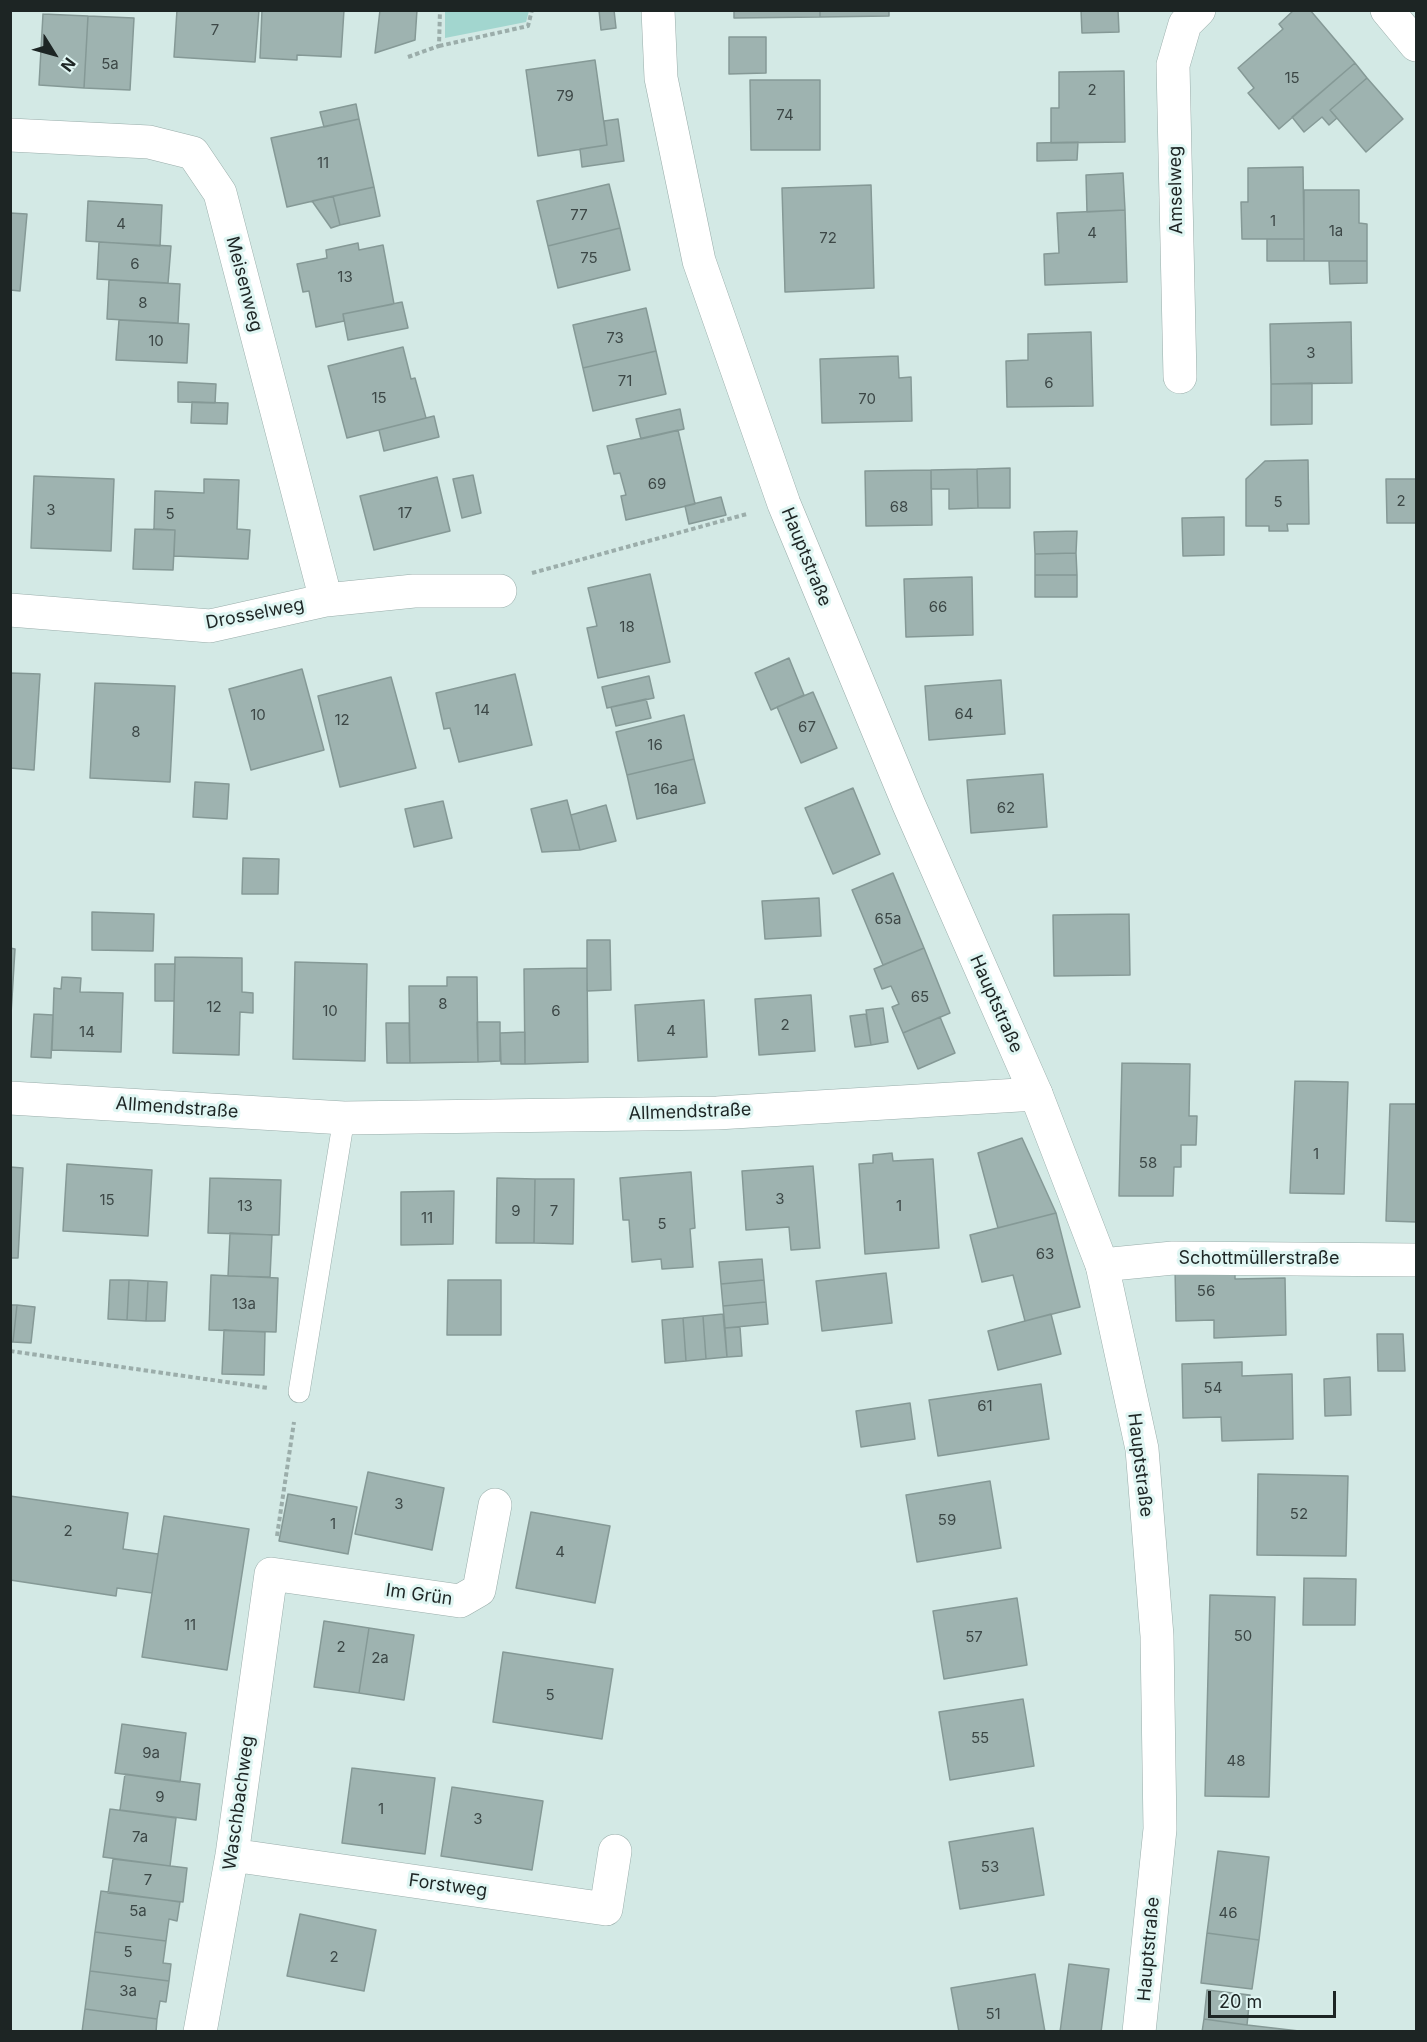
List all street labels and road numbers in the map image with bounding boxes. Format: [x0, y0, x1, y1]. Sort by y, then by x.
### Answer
street label: Amselweg [1164, 146, 1188, 234]
street label: Meisenweg [221, 234, 267, 334]
street label: Hauptstraße [776, 504, 836, 610]
street label: Drosselweg [204, 594, 306, 634]
street label: Hauptstraße [965, 952, 1027, 1056]
street label: Allmendstraße [115, 1093, 239, 1123]
street label: Allmendstraße [628, 1099, 752, 1125]
street label: Schottmüllerstraße [1179, 1248, 1339, 1270]
street label: Hauptstraße [1123, 1412, 1157, 1518]
street label: Im Grün [384, 1580, 454, 1610]
street label: Waschbachweg [219, 1734, 259, 1872]
street label: Forstweg [407, 1870, 489, 1902]
street label: Hauptstraße [1134, 1896, 1164, 2002]

